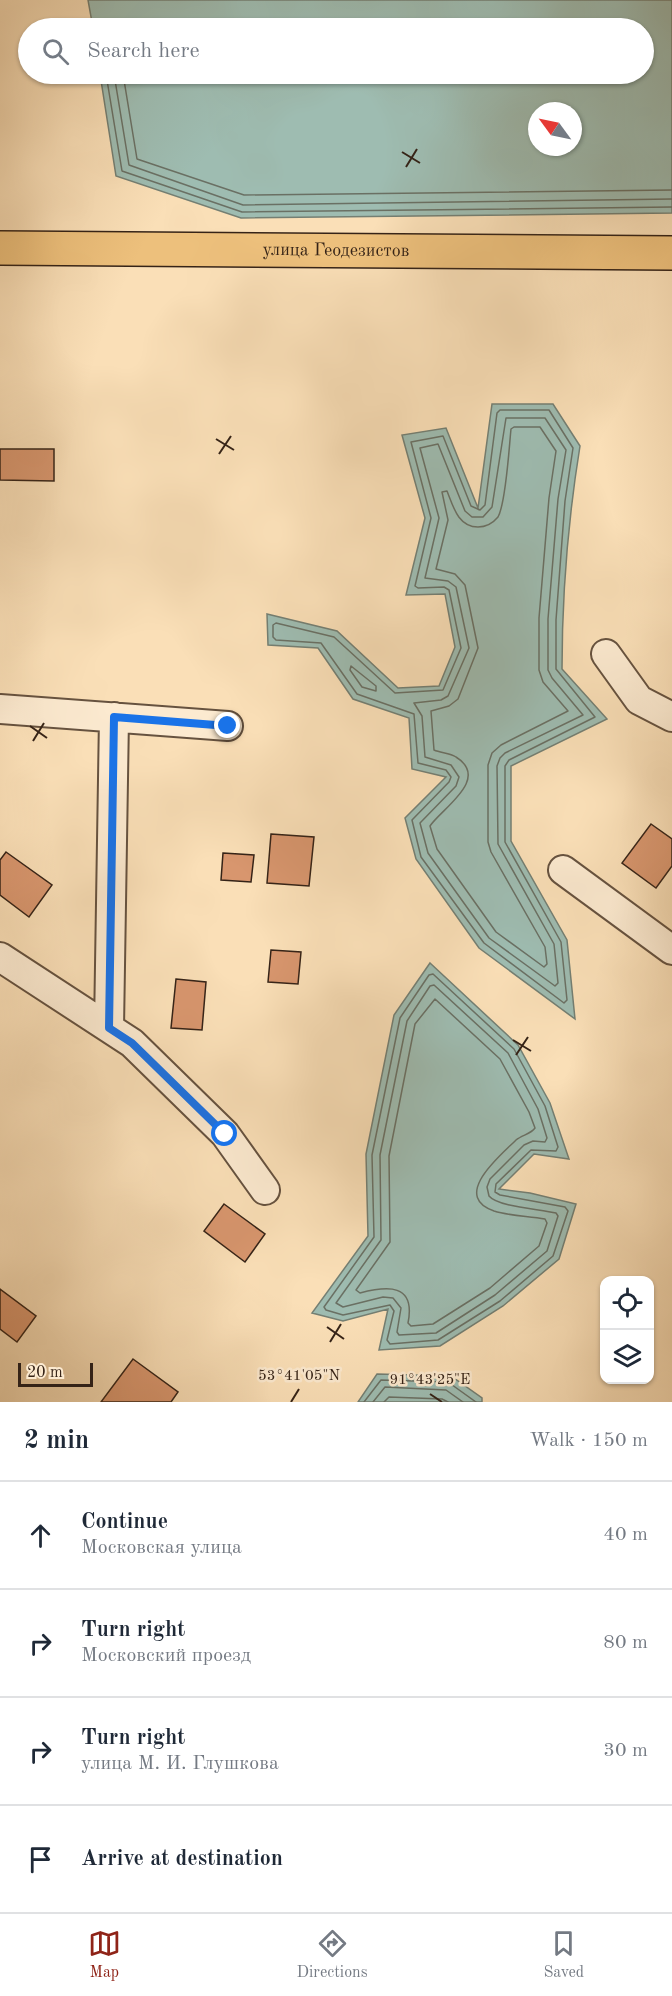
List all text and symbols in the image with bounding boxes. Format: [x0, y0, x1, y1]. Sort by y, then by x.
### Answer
search box [18, 18, 654, 84]
icon: search [39, 35, 72, 68]
text: Search here [87, 40, 200, 62]
north arrow [528, 102, 582, 156]
street label: улица Геодезистов [263, 241, 409, 260]
route end [214, 712, 240, 738]
route start [211, 1120, 237, 1146]
map controls [600, 1276, 654, 1384]
button: locate [600, 1276, 654, 1330]
button: layers [600, 1330, 654, 1384]
scale bar [18, 1360, 93, 1388]
text: 20 m [27, 1365, 63, 1381]
text: 53°41'05"N [258, 1369, 340, 1384]
text: 91°43'25"E [390, 1373, 470, 1388]
text: 2 min [24, 1428, 89, 1454]
text: Walk · 150 m [529, 1431, 648, 1451]
text: Continue [81, 1511, 168, 1533]
icon: ahead [24, 1519, 57, 1552]
text: 40 m [603, 1525, 648, 1545]
text: Московская улица [81, 1538, 242, 1558]
text: Turn right [81, 1619, 185, 1641]
icon: right [24, 1627, 57, 1660]
text: 80 m [603, 1633, 648, 1653]
text: Московский проезд [81, 1646, 251, 1666]
text: Turn right [81, 1727, 185, 1749]
icon: right [24, 1735, 57, 1768]
text: 30 m [603, 1741, 648, 1761]
text: улица М. И. Глушкова [81, 1754, 279, 1774]
icon: arrive [24, 1843, 57, 1876]
text: Arrive at destination [81, 1848, 283, 1870]
tab: Map [88, 1927, 121, 1983]
tab: Directions [297, 1927, 368, 1983]
tab: Saved [543, 1927, 584, 1983]

